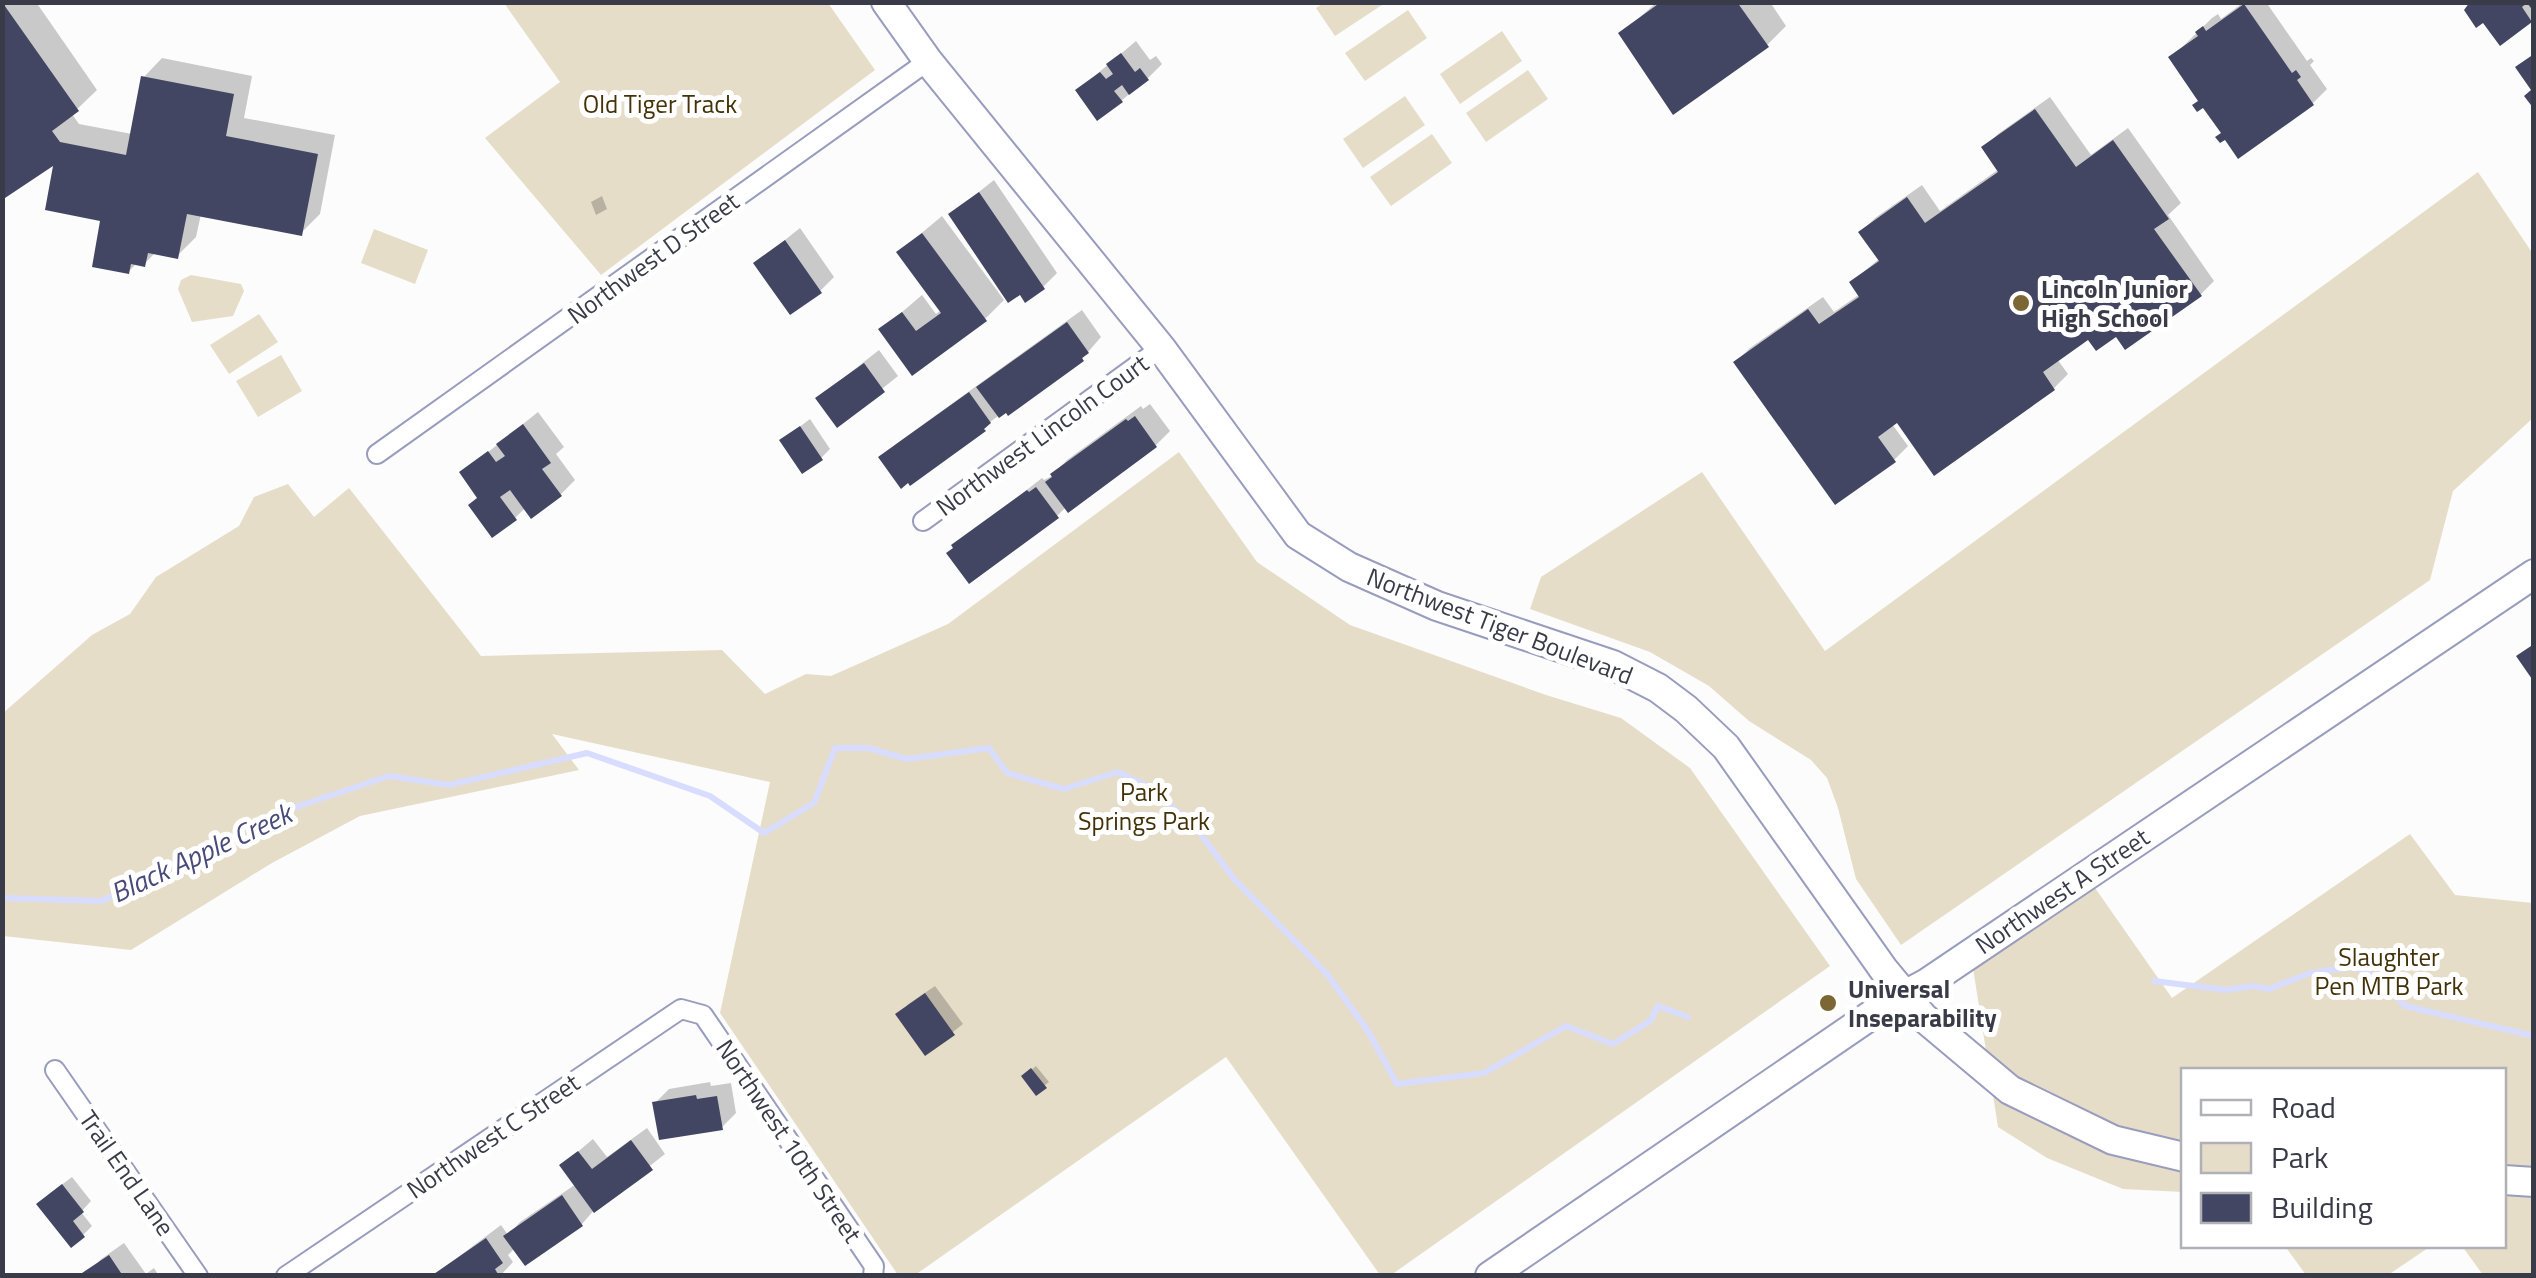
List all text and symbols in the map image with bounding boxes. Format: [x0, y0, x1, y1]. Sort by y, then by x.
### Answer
park label: Old Tiger Track [583, 85, 737, 123]
street label: Northwest D Street [559, 182, 747, 333]
place label: Lincoln Junior High School [2041, 270, 2188, 337]
marker: Lincoln Junior High School [2010, 292, 2032, 314]
street label: Northwest Lincoln Court [928, 345, 1156, 525]
street label: Northwest Tiger Boulevard [1361, 558, 1639, 694]
park label: Park Springs Park [1078, 773, 1210, 840]
water label: Black Apple Creek [103, 790, 302, 913]
street label: Northwest A Street [1967, 818, 2157, 964]
park label: Slaughter Pen MTB Park [2314, 938, 2464, 1005]
place label: Universal Inseparability [1848, 970, 1997, 1037]
marker: Universal Inseparability [1817, 992, 1839, 1014]
street label: Northwest 10th Street [707, 1032, 872, 1251]
street label: Northwest C Street [399, 1064, 587, 1208]
legend [2181, 1068, 2506, 1248]
text: Road [2271, 1084, 2336, 1130]
street label: Trail End Lane [70, 1103, 184, 1243]
text: Park [2271, 1134, 2328, 1180]
text: Building [2271, 1184, 2373, 1230]

